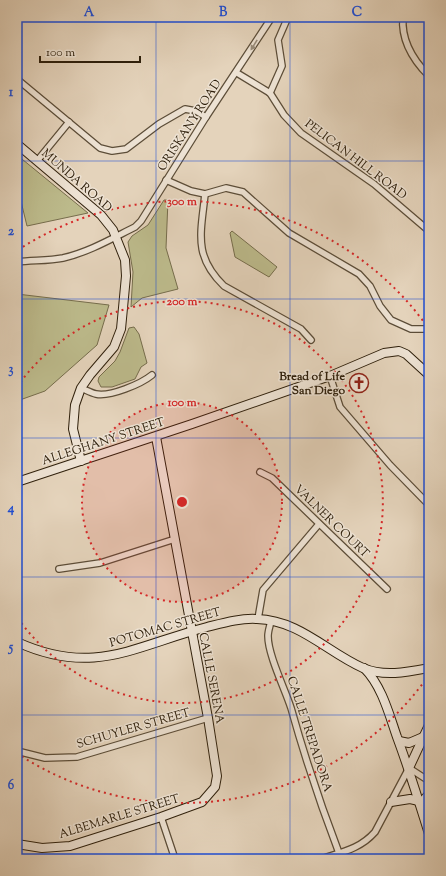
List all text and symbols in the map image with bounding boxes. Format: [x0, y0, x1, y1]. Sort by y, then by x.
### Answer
text: A [84, 4, 95, 22]
text: B [219, 4, 228, 22]
text: C [352, 4, 362, 22]
scale bar [40, 38, 140, 64]
one-way arrow [250, 40, 258, 50]
text: 100 m [46, 44, 75, 62]
street label: ORISKANY ROAD [153, 76, 226, 175]
text: 1 [9, 84, 14, 102]
street label: PELICAN HILL ROAD [301, 115, 410, 204]
street label: MUNDA ROAD [37, 145, 116, 217]
text: 300 m [167, 193, 197, 211]
text: 2 [8, 223, 15, 241]
text: 200 m [167, 293, 197, 311]
text: 3 [8, 361, 14, 379]
place label: Bread of Life San Diego [278, 368, 345, 400]
church icon: Bread of Life San Diego [348, 372, 370, 394]
text: 100 m [166, 394, 197, 412]
street label: ALLEGHANY STREET [39, 413, 168, 470]
street label: VALNER COURT [290, 481, 373, 563]
centre of rings [175, 495, 189, 509]
text: 4 [7, 500, 15, 518]
street label: POTOMAC STREET [107, 603, 224, 652]
street label: CALLE SERENA [193, 631, 229, 726]
text: 5 [8, 639, 14, 657]
street label: CALLE TREPADORA [282, 674, 336, 795]
street label: SCHUYLER STREET [74, 704, 193, 754]
text: 6 [8, 777, 15, 795]
street label: ALBEMARLE STREET [57, 790, 182, 844]

